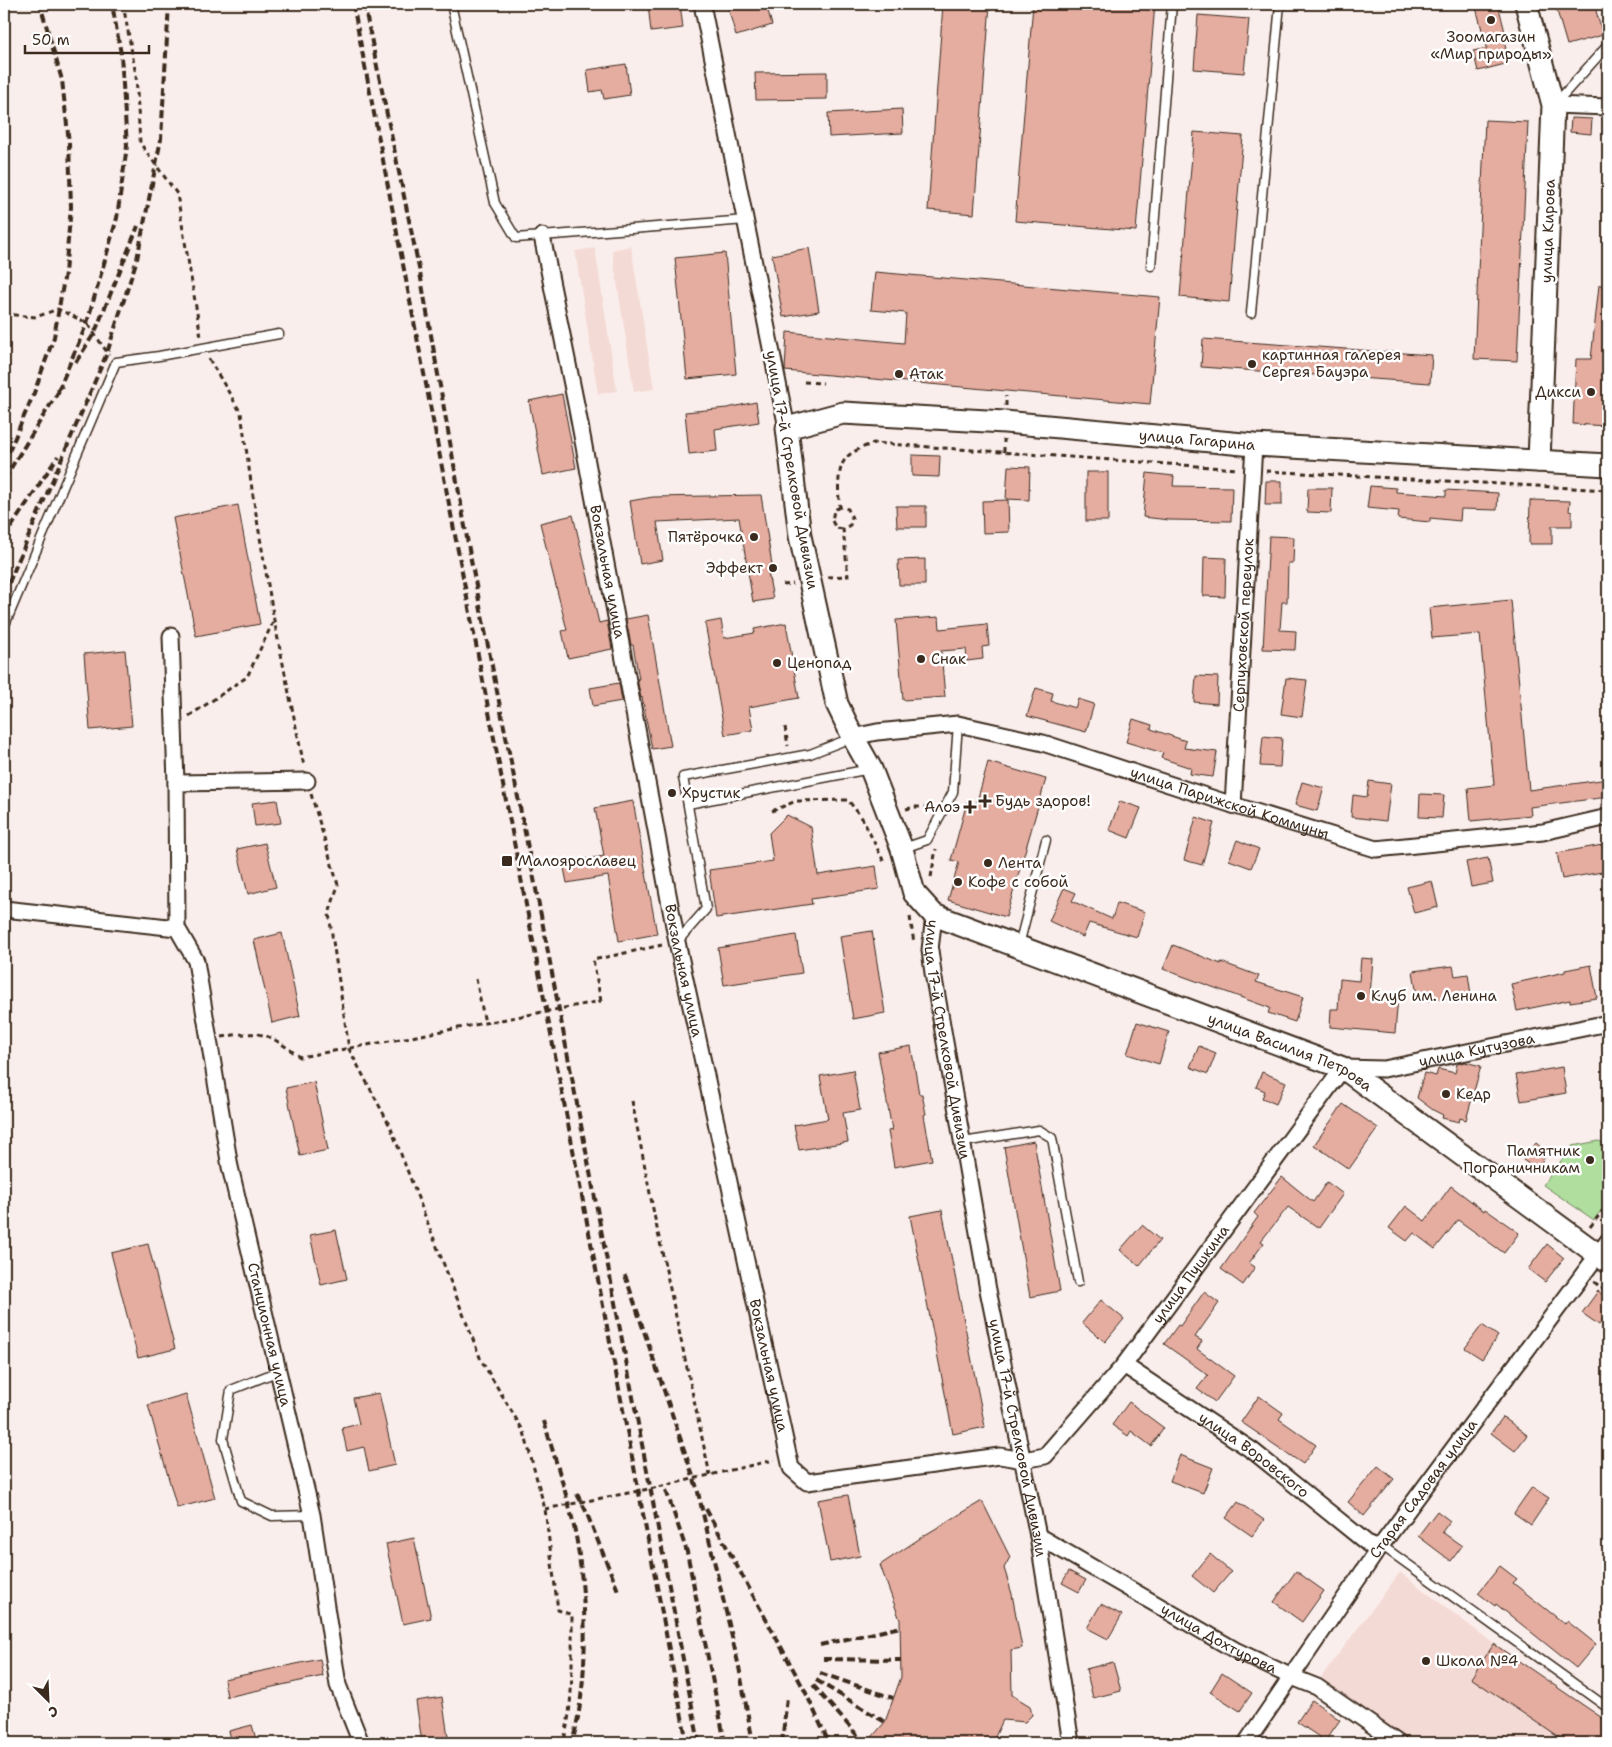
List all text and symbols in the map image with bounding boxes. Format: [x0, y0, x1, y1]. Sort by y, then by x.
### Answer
marker: Зоомагазин «Мир природы» [1485, 14, 1497, 26]
scale bar [25, 22, 149, 54]
place label: Зоомагазин «Мир природы» [1431, 27, 1551, 64]
text: 50 m [32, 30, 70, 50]
street label: улица Кирова [1536, 178, 1560, 283]
place label: картинная галерея Сергея Бауэра [1262, 345, 1401, 382]
street label: улица 17-й Стрелковой Дивизии [761, 349, 823, 591]
marker: картинная галерея Сергея Бауэра [1246, 358, 1258, 370]
place label: Атак [909, 364, 944, 384]
marker: Атак [893, 368, 905, 380]
place label: Дикси [1535, 382, 1581, 402]
marker: Дикси [1585, 386, 1597, 398]
street label: улица Гагарина [1138, 425, 1257, 455]
street label: Вокзальная улица [585, 503, 630, 641]
place label: Пятёрочка [668, 527, 745, 547]
marker: Пятёрочка [748, 531, 760, 543]
street label: Серпуховской переулок [1228, 538, 1259, 713]
place label: Эффект [706, 558, 763, 578]
marker: Эффект [767, 562, 779, 574]
place label: Снак [931, 649, 966, 669]
place label: Ценопад [787, 653, 852, 673]
marker: Снак [915, 653, 927, 665]
marker: Ценопад [771, 657, 783, 669]
street label: улица Парижской Коммуны [1128, 762, 1331, 844]
place label: Хрустик [682, 783, 741, 803]
marker: Хрустик [666, 787, 678, 799]
place label: Будь здоров! [995, 791, 1091, 811]
marker: Будь здоров! [979, 795, 991, 807]
place label: Алоэ [924, 797, 960, 817]
marker: Алоэ [964, 801, 976, 813]
place label: Малоярославец [518, 851, 636, 871]
place label: Лента [998, 853, 1042, 873]
marker: Малоярославец [500, 854, 514, 868]
marker: Лента [982, 857, 994, 869]
place label: Кофе с собой [968, 872, 1068, 892]
marker: Кофе с собой [952, 876, 964, 888]
street label: Вокзальная улица [660, 902, 707, 1039]
street label: улица 17-й Стрелковой Дивизии [920, 919, 975, 1161]
place label: Клуб им. Ленина [1371, 986, 1497, 1006]
marker: Клуб им. Ленина [1355, 990, 1367, 1002]
street label: улица Василия Петрова [1205, 1008, 1377, 1096]
street label: улица Кутузова [1417, 1028, 1537, 1072]
place label: Кедр [1456, 1084, 1491, 1104]
marker: Кедр [1440, 1088, 1452, 1100]
place label: Памятник Пограничникам [1463, 1141, 1580, 1178]
marker: Памятник Пограничникам [1584, 1154, 1596, 1166]
street label: улица Пушкина [1148, 1220, 1234, 1328]
street label: Станционная улица [243, 1261, 296, 1409]
street label: Вокзальная улица [745, 1297, 793, 1434]
street label: улица 17-й Стрелковой Дивизии [984, 1317, 1051, 1559]
street label: улица Воровского [1195, 1407, 1313, 1502]
street label: Старая Садовая улица [1365, 1415, 1482, 1562]
street label: улица Дохтурова [1157, 1599, 1281, 1679]
place label: Школа №4 [1436, 1651, 1518, 1671]
marker: Школа №4 [1420, 1655, 1432, 1667]
north arrow [22, 1674, 72, 1724]
text: С [46, 1702, 61, 1722]

